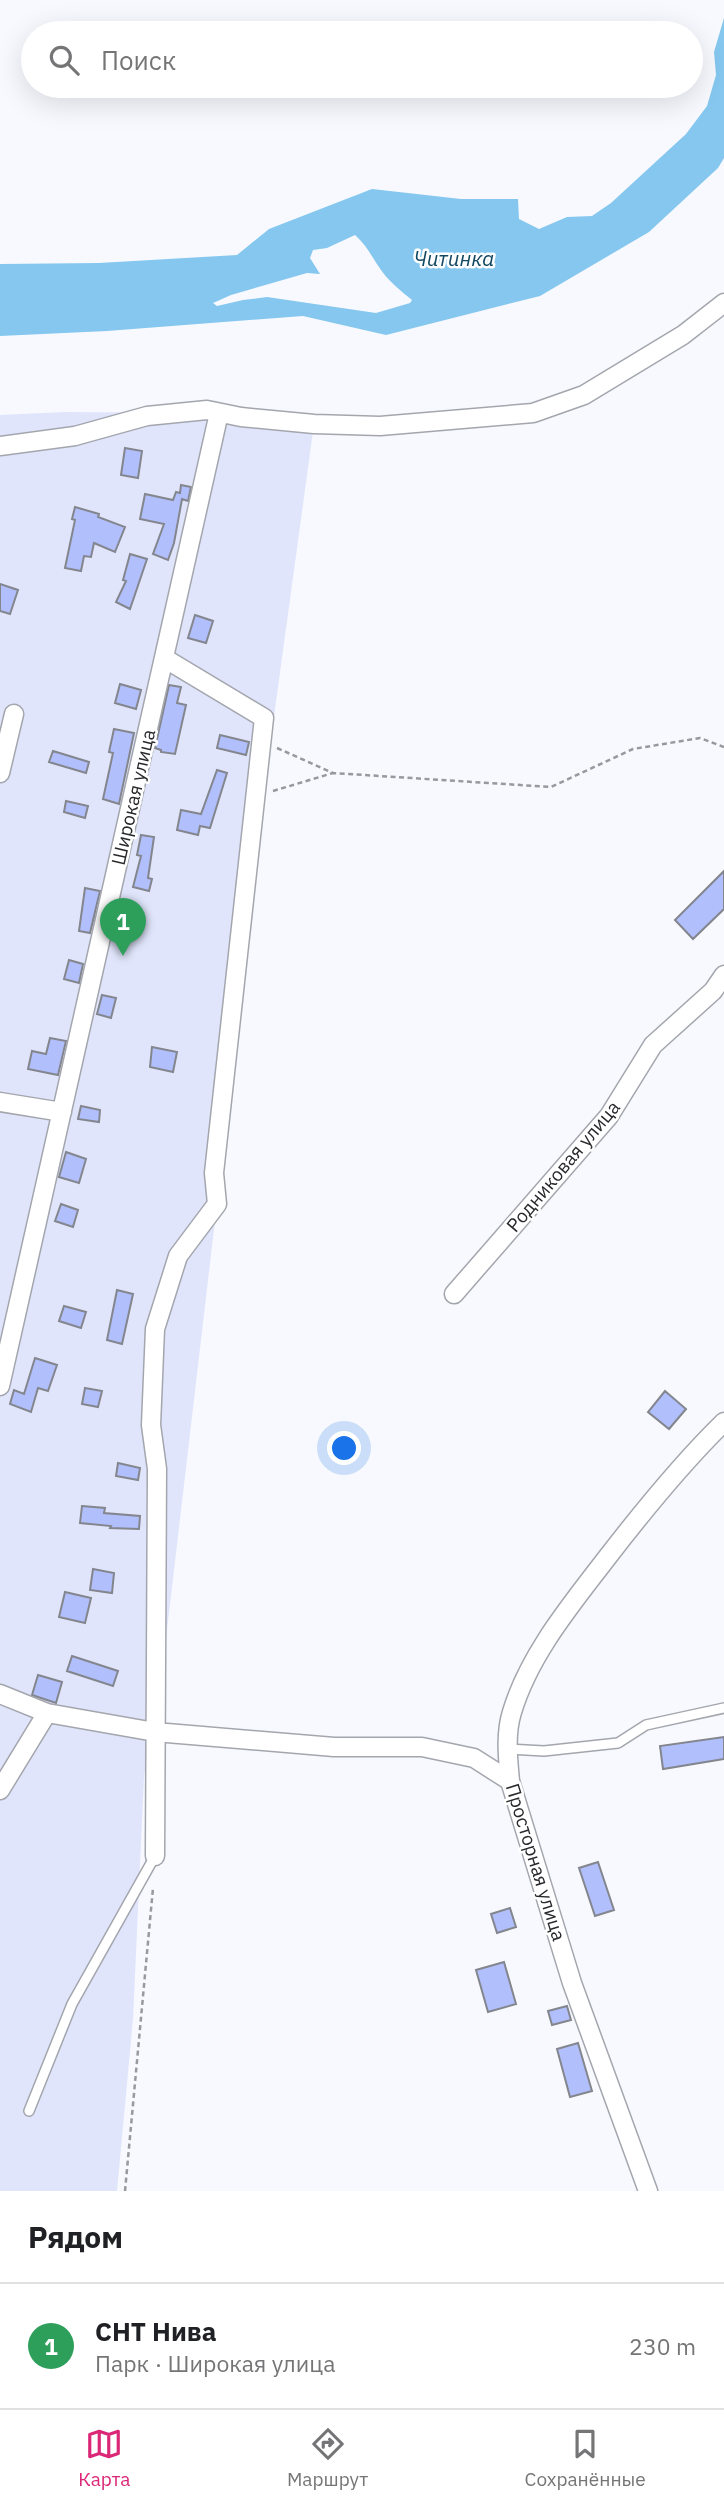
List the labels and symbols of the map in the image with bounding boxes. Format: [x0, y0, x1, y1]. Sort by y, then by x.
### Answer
water label: Читинка [414, 244, 494, 272]
street label: Широкая улица [106, 727, 160, 867]
pin: 1 [100, 898, 146, 956]
street label: Родниковая улица [501, 1095, 625, 1237]
your location [327, 1431, 361, 1465]
street label: Просторная улица [501, 1780, 571, 1944]

